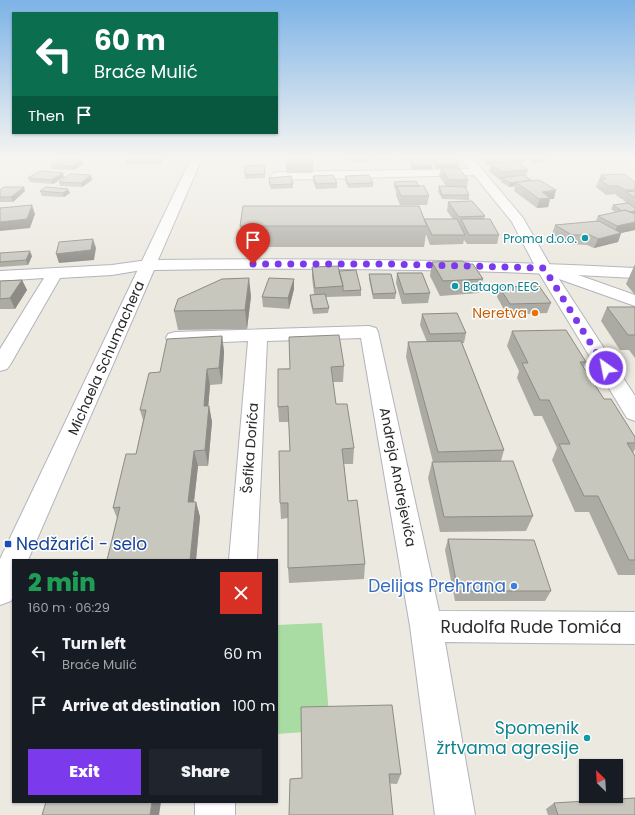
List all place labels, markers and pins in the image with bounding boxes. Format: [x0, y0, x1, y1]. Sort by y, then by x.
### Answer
pin [236, 223, 270, 264]
place label: Proma d.o.o. [503, 230, 577, 247]
marker: Proma d.o.o. [580, 233, 590, 243]
place label: Batagon EEC [463, 278, 539, 295]
marker: Batagon EEC [450, 281, 460, 291]
place label: Neretva [472, 303, 527, 323]
marker: Neretva [530, 308, 540, 318]
place label: Nedžarići - selo [16, 532, 147, 556]
marker: Nedžarići - selo [3, 539, 13, 549]
place label: Delijas Prehrana [368, 574, 506, 598]
marker: Delijas Prehrana [509, 581, 519, 591]
place label: Spomenik žrtvama agresije [436, 716, 579, 760]
marker: Spomenik žrtvama agresije [582, 733, 592, 743]

